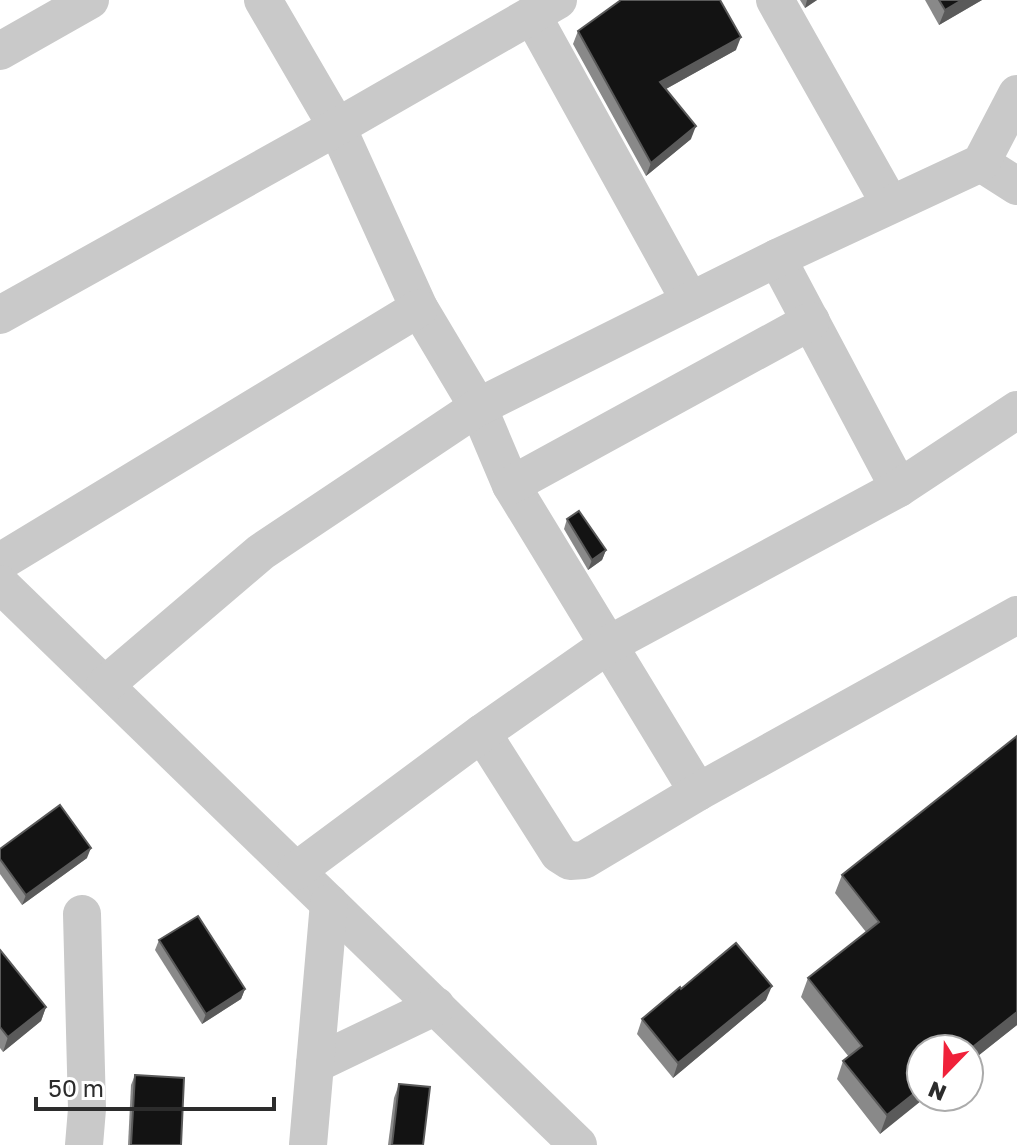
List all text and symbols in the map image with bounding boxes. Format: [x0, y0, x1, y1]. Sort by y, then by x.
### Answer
north arrow [905, 1033, 985, 1113]
scale bar [36, 1061, 274, 1111]
text: 50 m [48, 1073, 104, 1102]
text: N [924, 1076, 950, 1108]

